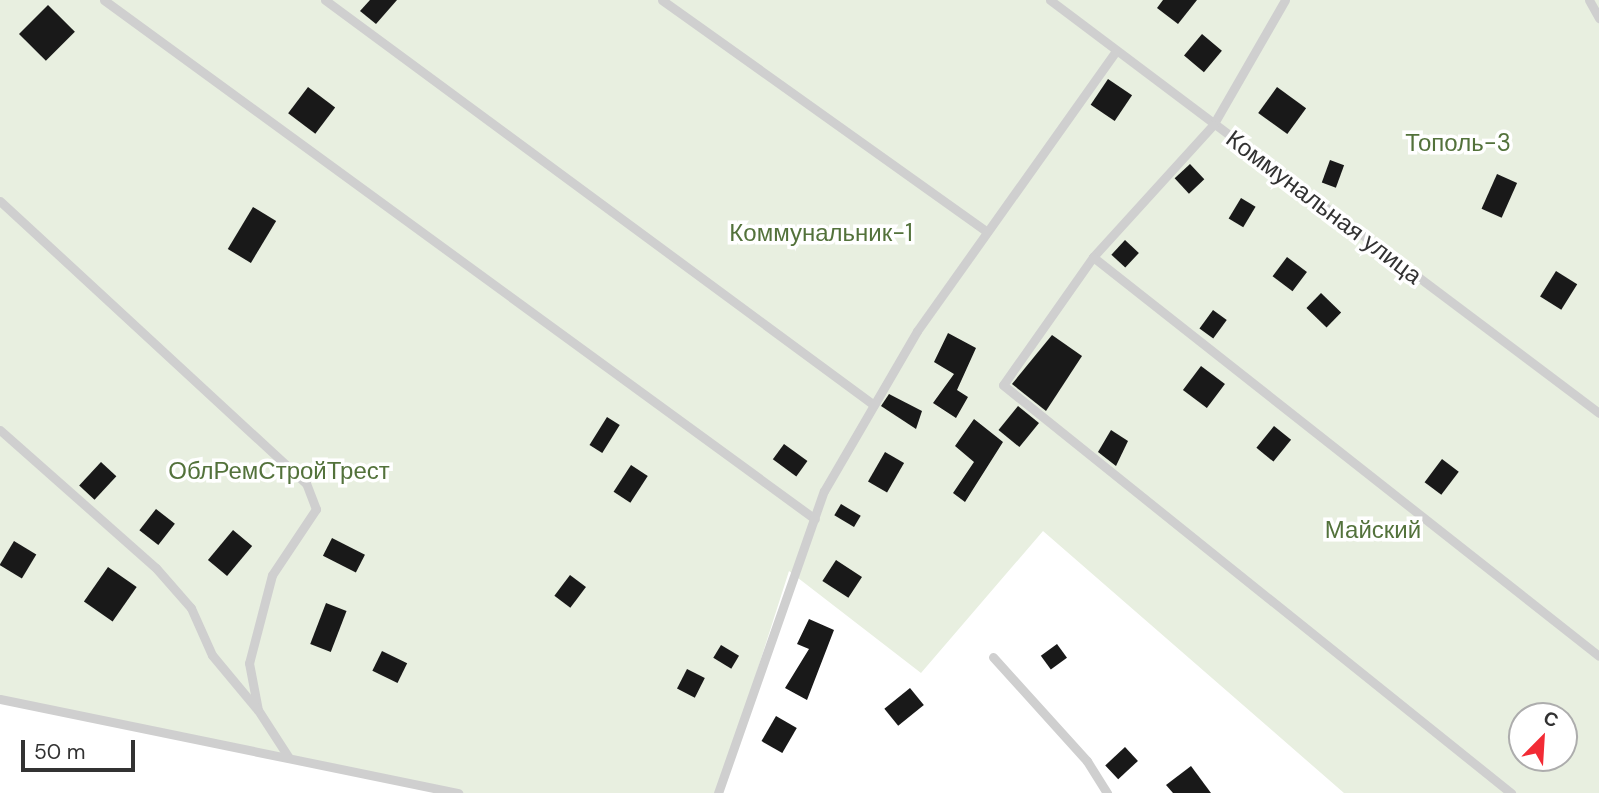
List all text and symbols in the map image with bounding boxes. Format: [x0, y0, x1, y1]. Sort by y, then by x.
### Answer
street label: Коммунальная улица [1220, 124, 1428, 290]
park label: Тополь-3 [1405, 129, 1511, 157]
park label: Коммунальник-1 [729, 219, 913, 247]
park label: ОблРемСтройТрест [168, 457, 390, 485]
park label: Майский [1325, 516, 1421, 544]
north arrow [1508, 702, 1578, 772]
text: С [1540, 705, 1562, 733]
scale bar [24, 726, 138, 770]
text: 50 m [34, 738, 85, 766]

